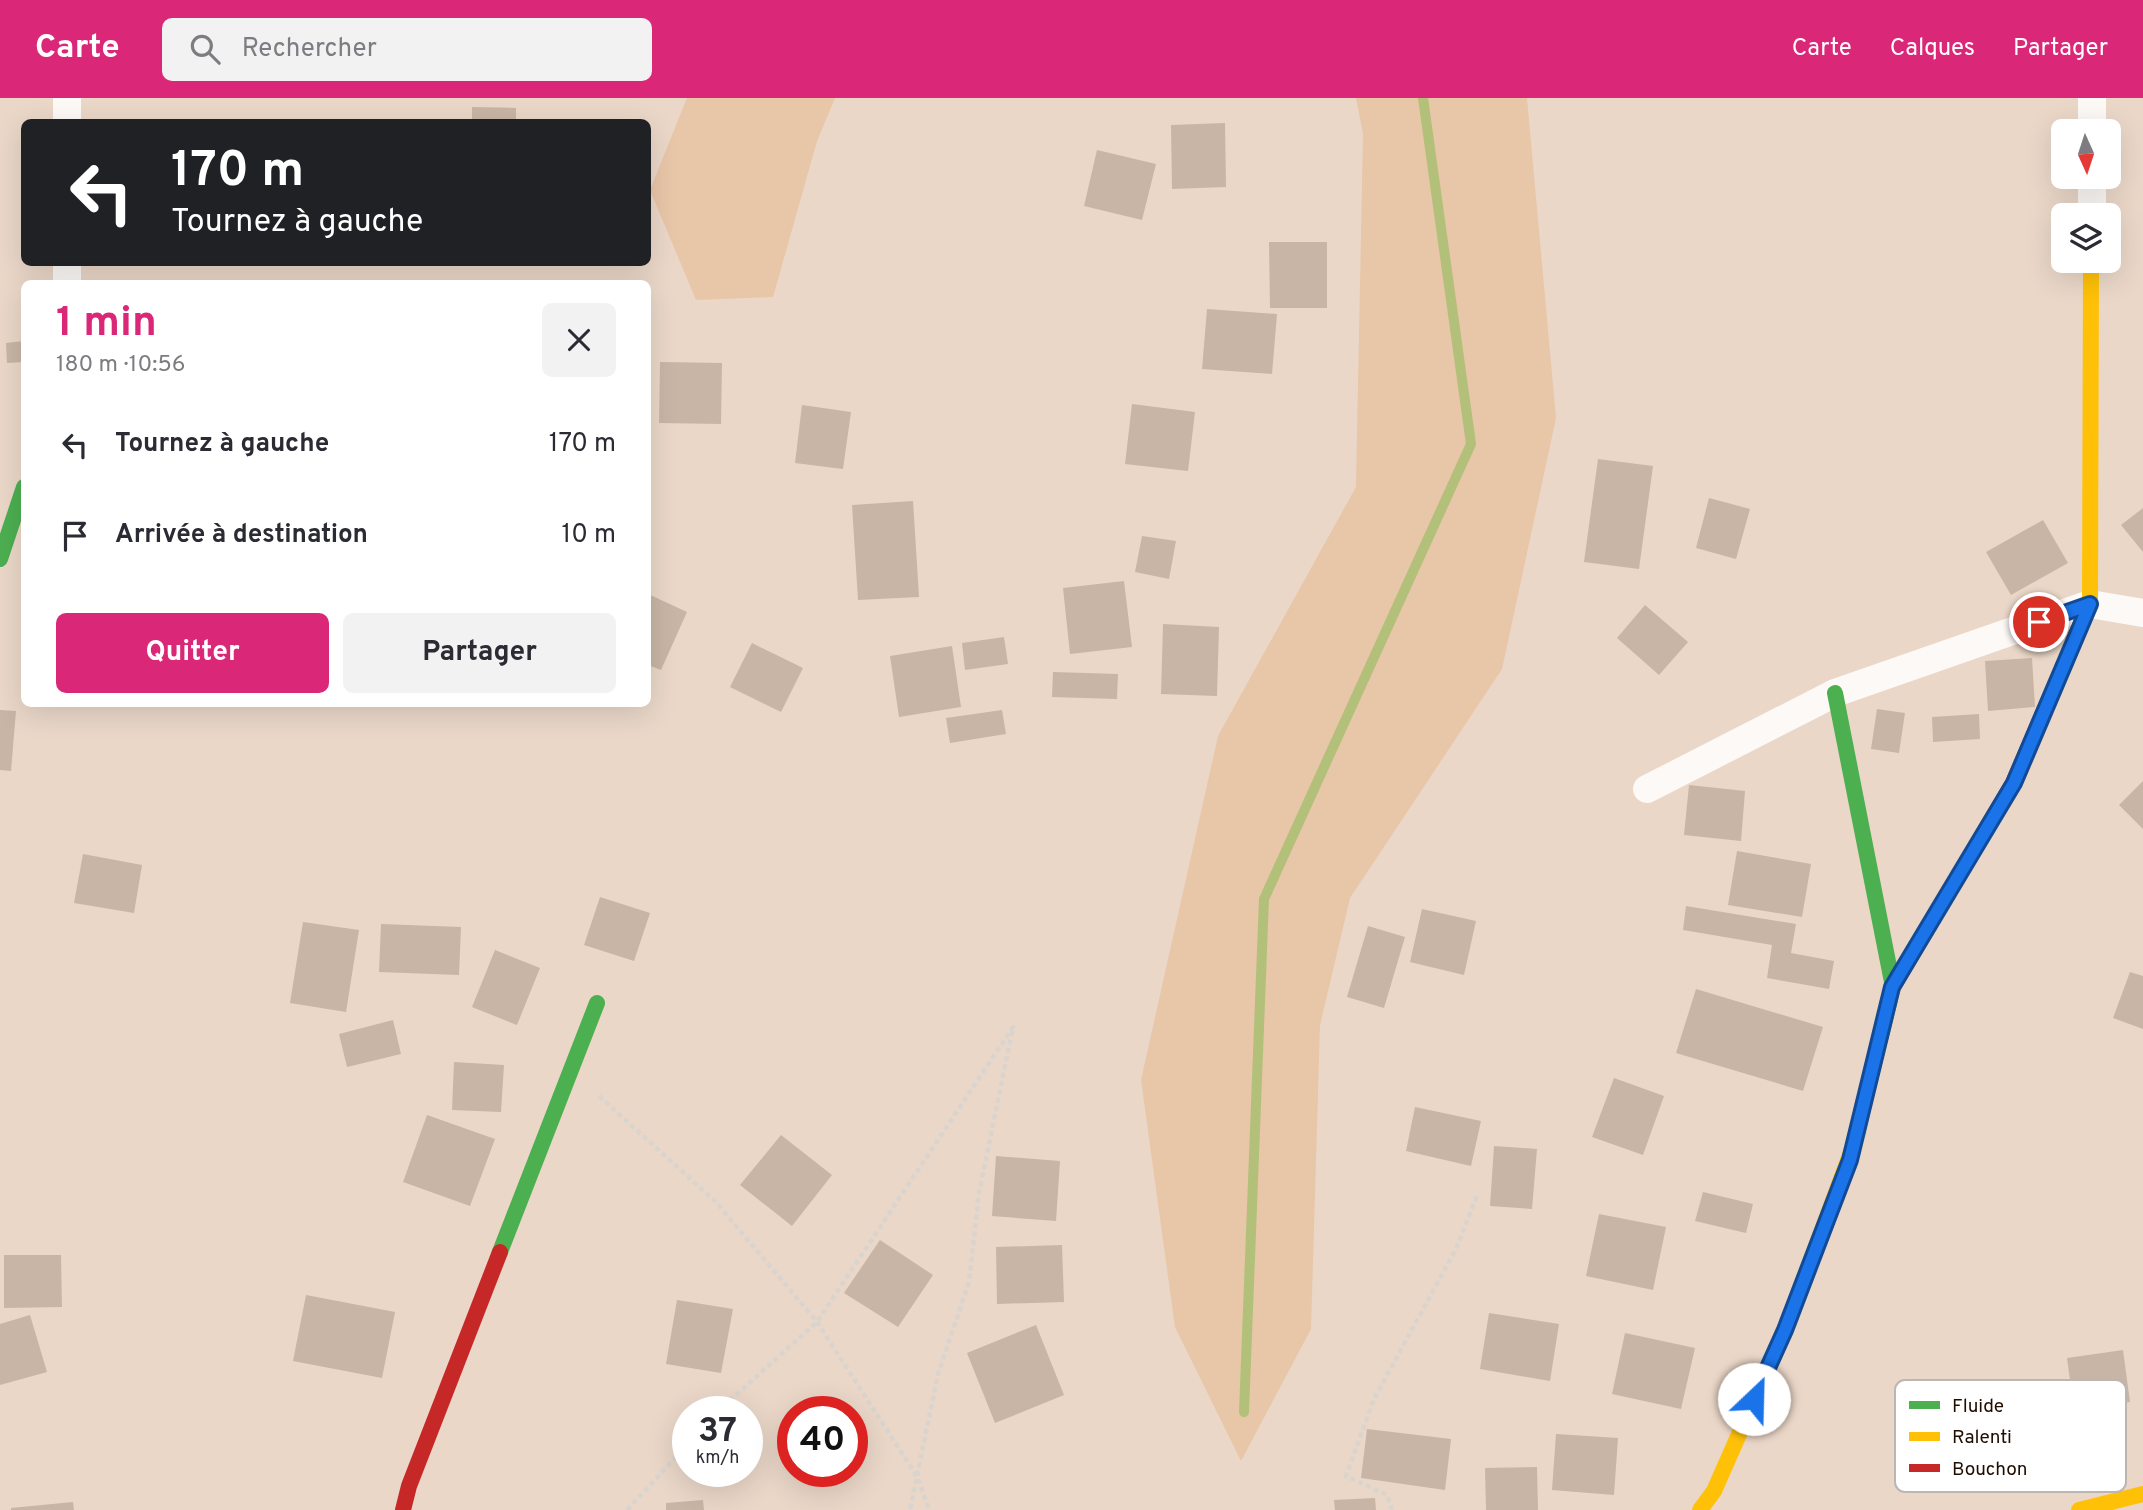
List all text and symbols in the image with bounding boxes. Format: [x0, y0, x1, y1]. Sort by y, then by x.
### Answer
search box [162, 18, 652, 81]
text: Carte [35, 28, 120, 70]
icon: search [186, 30, 224, 68]
text: Rechercher [242, 33, 377, 66]
text: Carte [1792, 34, 1852, 64]
text: Calques [1890, 34, 1975, 64]
text: Partager [2013, 34, 2108, 64]
north arrow [2051, 119, 2121, 189]
map controls [2051, 119, 2121, 273]
text: 170 m [171, 142, 304, 204]
icon: left [56, 147, 147, 238]
text: Tournez à gauche [171, 203, 423, 243]
button: layers [2051, 203, 2121, 273]
text: 1 min [56, 298, 157, 351]
button: close [542, 303, 616, 377]
text: 180 m · 10:56 [56, 351, 185, 380]
icon: left [56, 426, 94, 464]
text: Tournez à gauche [115, 428, 329, 461]
text: 170 m [549, 428, 616, 461]
icon: arrive [56, 517, 94, 555]
text: Arrivée à destination [115, 519, 368, 552]
text: 10 m [561, 519, 616, 552]
pin [2009, 592, 2069, 652]
icon: arrive [2020, 603, 2058, 641]
button: Quitter [56, 613, 329, 693]
button: Partager [343, 613, 616, 693]
position arrow [1717, 1362, 1791, 1436]
legend [1895, 1380, 2126, 1492]
text: Fluide [1952, 1395, 2004, 1419]
speed limit sign: 40 [777, 1396, 868, 1487]
text: 37 [698, 1410, 737, 1454]
text: Ralenti [1952, 1426, 2012, 1450]
text: km/h [696, 1447, 739, 1470]
text: Bouchon [1952, 1458, 2028, 1482]

